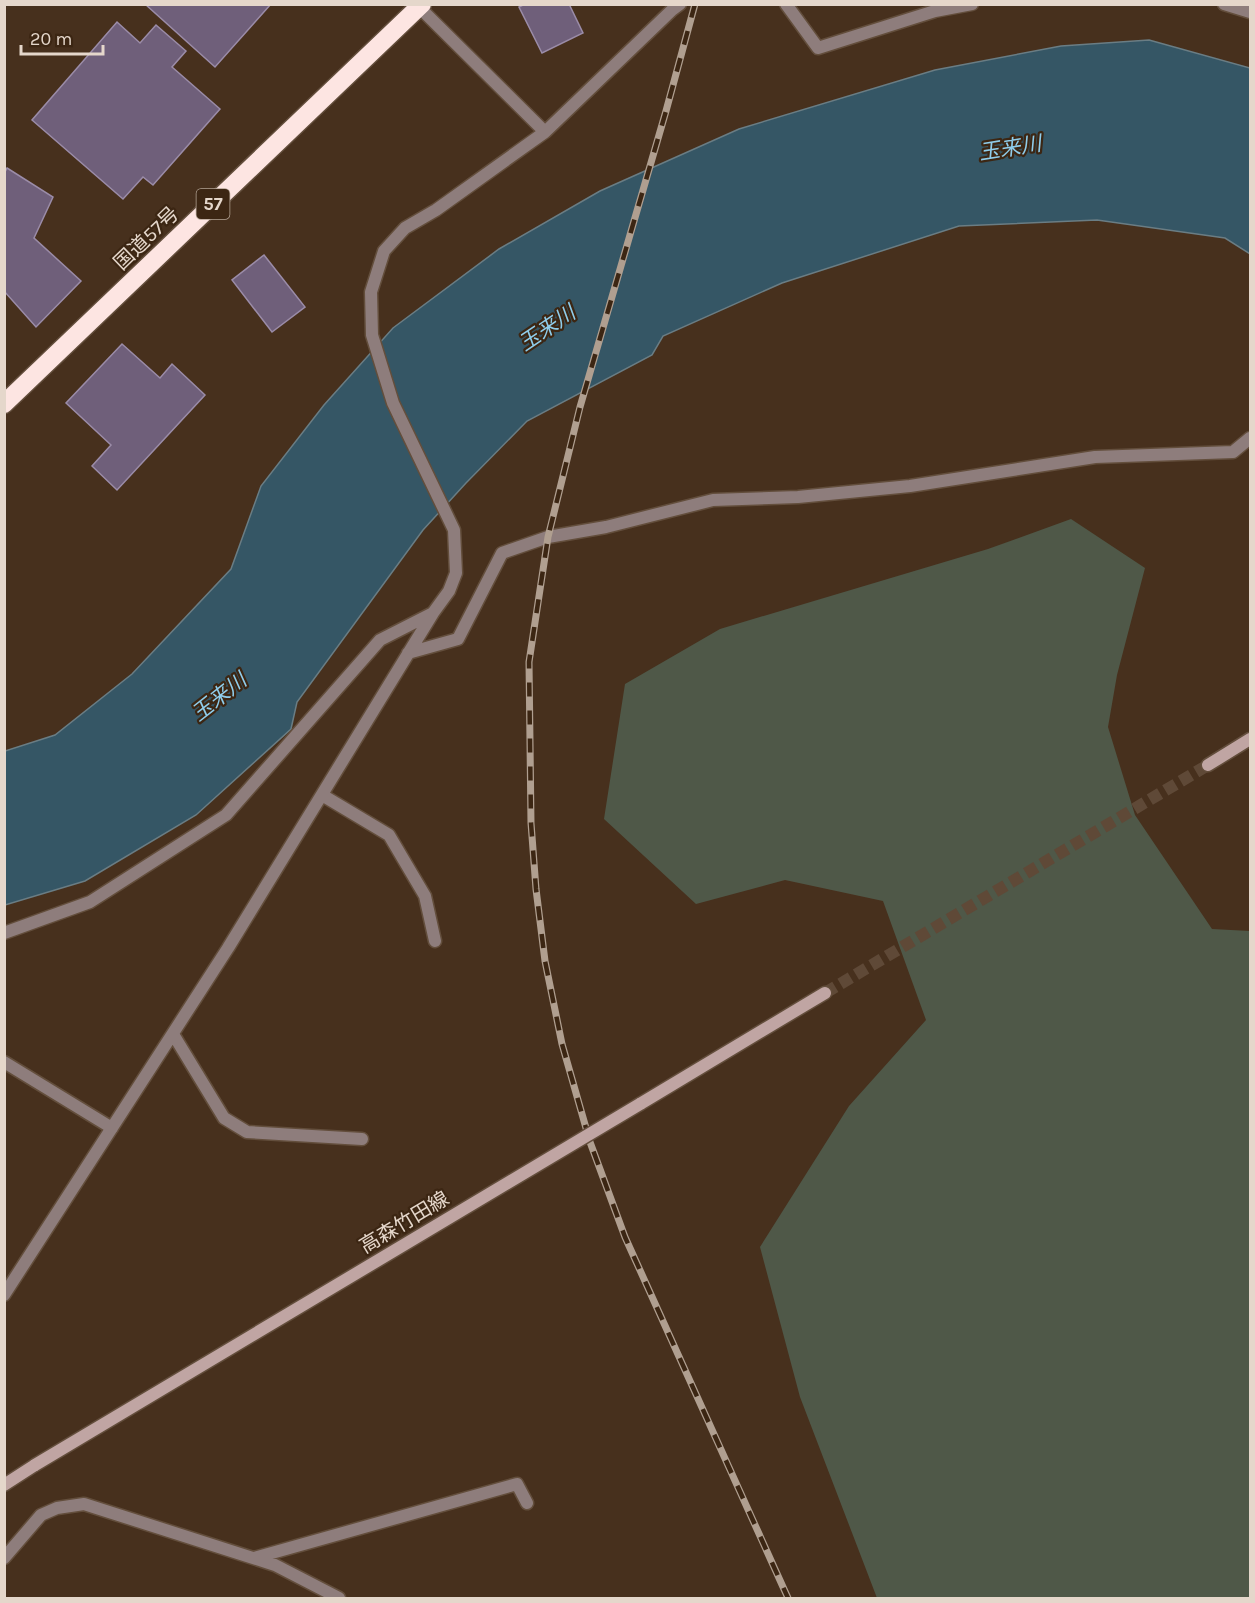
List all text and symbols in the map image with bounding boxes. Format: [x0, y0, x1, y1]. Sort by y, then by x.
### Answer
scale bar [21, 18, 104, 56]
text: 20 m [30, 28, 72, 50]
water label: 玉来川 [977, 131, 1045, 165]
road number: 57 [196, 189, 230, 219]
street label: 国道57号 [109, 202, 183, 275]
water label: 玉来川 [514, 299, 581, 356]
water label: 玉来川 [187, 667, 253, 726]
street label: 高森竹田線 [355, 1187, 453, 1258]

